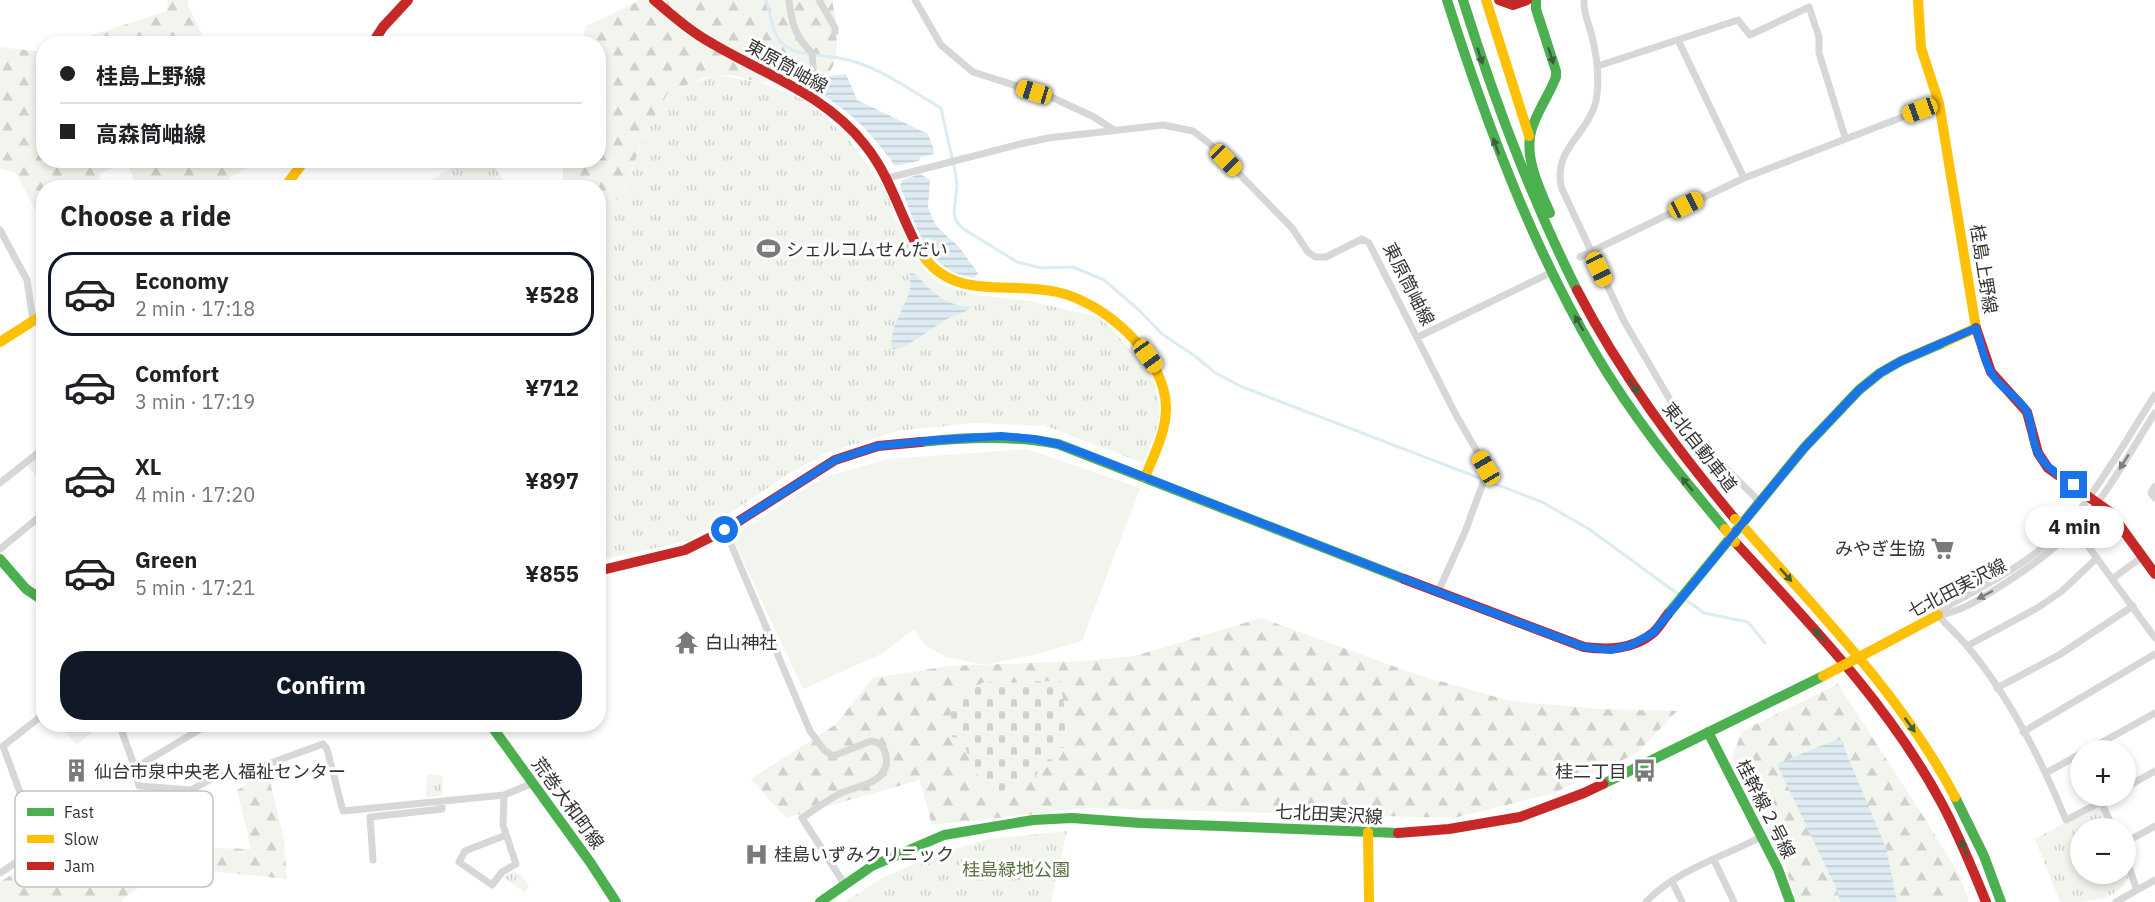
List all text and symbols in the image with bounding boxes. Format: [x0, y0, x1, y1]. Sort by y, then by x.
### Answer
street label: 東原筒岫線 [742, 34, 832, 98]
one-way arrow [1475, 47, 1485, 65]
one-way arrow [1547, 47, 1556, 65]
text: 桂島上野線 [96, 61, 206, 90]
car [1014, 78, 1054, 106]
car [1900, 95, 1940, 125]
text: 高森筒岫線 [96, 119, 206, 148]
one-way arrow [1491, 137, 1500, 155]
car [1207, 141, 1245, 179]
car [1666, 189, 1706, 221]
text: Choose a ride [60, 198, 231, 233]
street label: 桂島上野線 [1966, 223, 2002, 315]
sports icon: シェルコムせんだい [755, 236, 781, 262]
place label: シェルコムせんだい [786, 238, 948, 261]
street label: 東原筒岫線 [1378, 239, 1440, 329]
car [1583, 249, 1615, 289]
text: Economy [135, 266, 229, 295]
icon: car [63, 267, 117, 321]
text: ¥528 [525, 280, 579, 309]
text: 2 min · 17:18 [135, 295, 255, 322]
one-way arrow [1573, 315, 1584, 331]
car [1130, 336, 1166, 376]
text: Comfort [135, 359, 219, 388]
icon: car [63, 360, 117, 414]
text: ¥712 [525, 373, 579, 402]
one-way arrow [1629, 379, 1640, 395]
text: 3 min · 17:19 [135, 388, 255, 415]
street label: 東北自動車道 [1658, 397, 1742, 497]
car [1469, 448, 1503, 488]
text: XL [135, 452, 161, 481]
icon: car [63, 453, 117, 507]
one-way arrow [2118, 454, 2129, 470]
text: ¥897 [525, 466, 579, 495]
route end [2060, 471, 2087, 498]
one-way arrow [1682, 477, 1694, 492]
text: 4 min · 17:20 [135, 481, 255, 508]
callout: 4 min [2024, 506, 2124, 548]
text: 4 min [2048, 513, 2101, 540]
route start [711, 516, 738, 543]
supermarket icon: みやぎ生協 [1930, 535, 1956, 561]
place label: みやぎ生協 [1835, 537, 1925, 560]
text: Green [135, 545, 197, 574]
icon: car [63, 546, 117, 600]
street label: 七北田実沢線 [1904, 553, 2010, 623]
text: ¥855 [525, 559, 579, 588]
one-way arrow [1779, 567, 1792, 582]
text: 5 min · 17:21 [135, 574, 255, 601]
one-way arrow [1976, 590, 1993, 600]
one-way arrow [1812, 628, 1826, 643]
temple icon: 白山神社 [674, 629, 700, 655]
place label: 白山神社 [705, 631, 777, 654]
button: Confirm [60, 651, 582, 720]
one-way arrow [1904, 717, 1916, 733]
map controls [2070, 740, 2136, 884]
button: + [2070, 740, 2136, 806]
street label: 荒巻大和町線 [527, 753, 609, 853]
street label: 桂幹線２号線 [1731, 756, 1801, 862]
building icon: 仙台市泉中央老人福祉センター [63, 758, 89, 784]
bus stop icon: 桂二丁目 [1632, 758, 1658, 784]
place label: 仙台市泉中央老人福祉センター [94, 760, 346, 783]
place label: 桂二丁目 [1555, 760, 1627, 783]
legend [15, 791, 213, 887]
street label: 七北田実沢線 [1274, 800, 1384, 828]
text: Fast [64, 802, 94, 822]
button: − [2070, 818, 2136, 884]
text: Slow [64, 829, 99, 849]
one-way arrow [1959, 838, 1969, 856]
hospital icon: 桂島いずみクリニック [743, 841, 769, 867]
place label: 桂島いずみクリニック [774, 843, 954, 866]
text: Jam [64, 856, 95, 876]
park label: 桂島緑地公園 [962, 858, 1070, 881]

